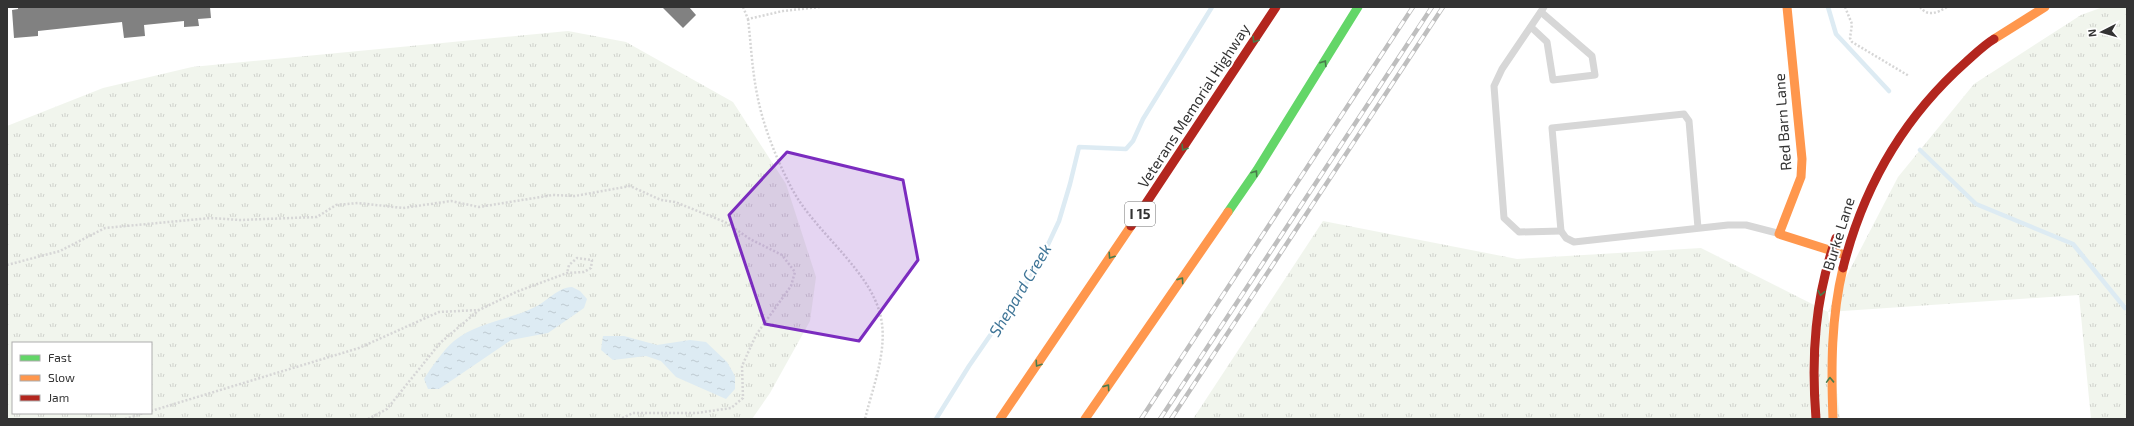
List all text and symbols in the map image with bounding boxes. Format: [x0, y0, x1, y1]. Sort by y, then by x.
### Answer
north arrow [2082, 12, 2122, 52]
street label: Veterans Memorial Highway [1133, 20, 1253, 191]
text: N [2085, 28, 2098, 38]
one-way arrow [1252, 36, 1260, 43]
one-way arrow [1319, 60, 1326, 67]
street label: Red Barn Lane [1770, 73, 1794, 171]
one-way arrow [1182, 144, 1189, 151]
one-way arrow [1250, 170, 1257, 177]
street label: Burke Lane [1818, 195, 1858, 272]
road number: I 15 [1125, 202, 1155, 226]
water label: Shepard Creek [984, 240, 1055, 340]
one-way arrow [1108, 252, 1116, 259]
one-way arrow [1176, 277, 1184, 284]
one-way arrow [1817, 289, 1825, 296]
legend [12, 342, 152, 414]
text: Fast [48, 350, 72, 364]
one-way arrow [1036, 359, 1043, 366]
text: Slow [48, 370, 75, 384]
one-way arrow [1826, 377, 1834, 383]
one-way arrow [1102, 384, 1110, 391]
text: Jam [48, 390, 69, 404]

